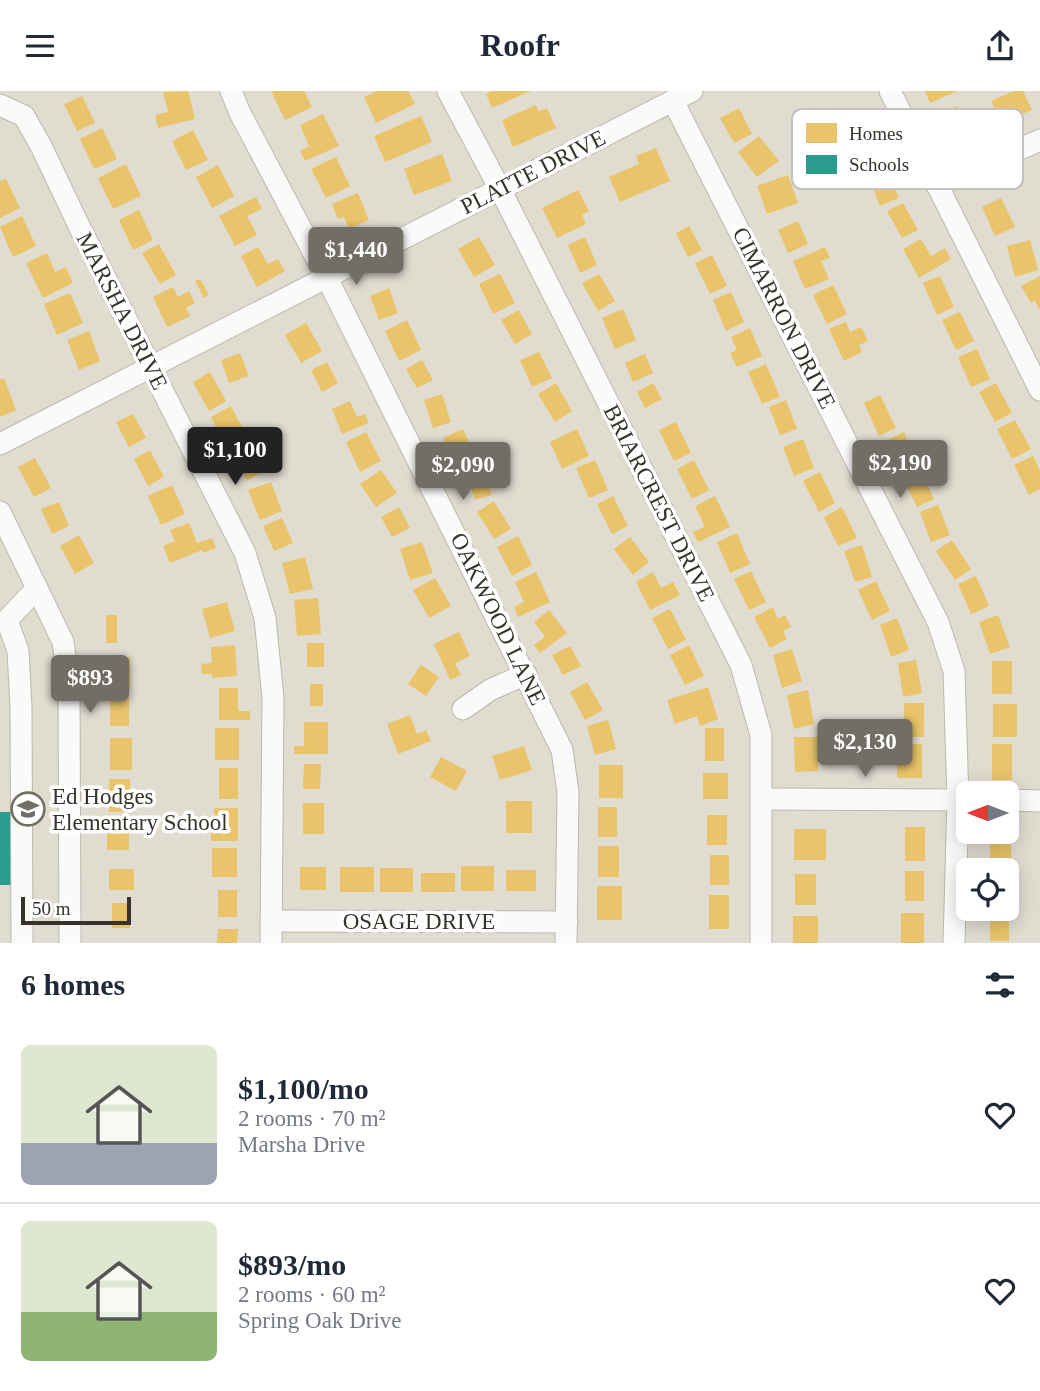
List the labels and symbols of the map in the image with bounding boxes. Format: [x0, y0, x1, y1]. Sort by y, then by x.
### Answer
legend [792, 109, 1023, 189]
text: Homes [849, 123, 903, 144]
street label: PLATTE DRIVE [456, 125, 610, 219]
text: Schools [849, 154, 909, 175]
street label: CIMARRON DRIVE [727, 223, 841, 413]
pin: $1,440 [299, 227, 413, 287]
street label: MARSHA DRIVE [72, 228, 172, 394]
street label: BRIARCREST DRIVE [598, 400, 720, 606]
pin: $1,100 [178, 427, 292, 487]
pin: $2,190 [843, 441, 957, 500]
pin: $2,090 [406, 443, 520, 502]
street label: OAKWOOD LANE [445, 529, 551, 709]
pin: $893 [49, 655, 131, 715]
pin: $2,130 [808, 719, 922, 779]
north arrow [956, 781, 1018, 843]
place label: Ed Hodges Elementary School [52, 784, 228, 835]
school or university icon: Ed Hodges Elementary School [9, 790, 47, 828]
scale bar [21, 894, 131, 926]
street label: OSAGE DRIVE [343, 909, 495, 934]

